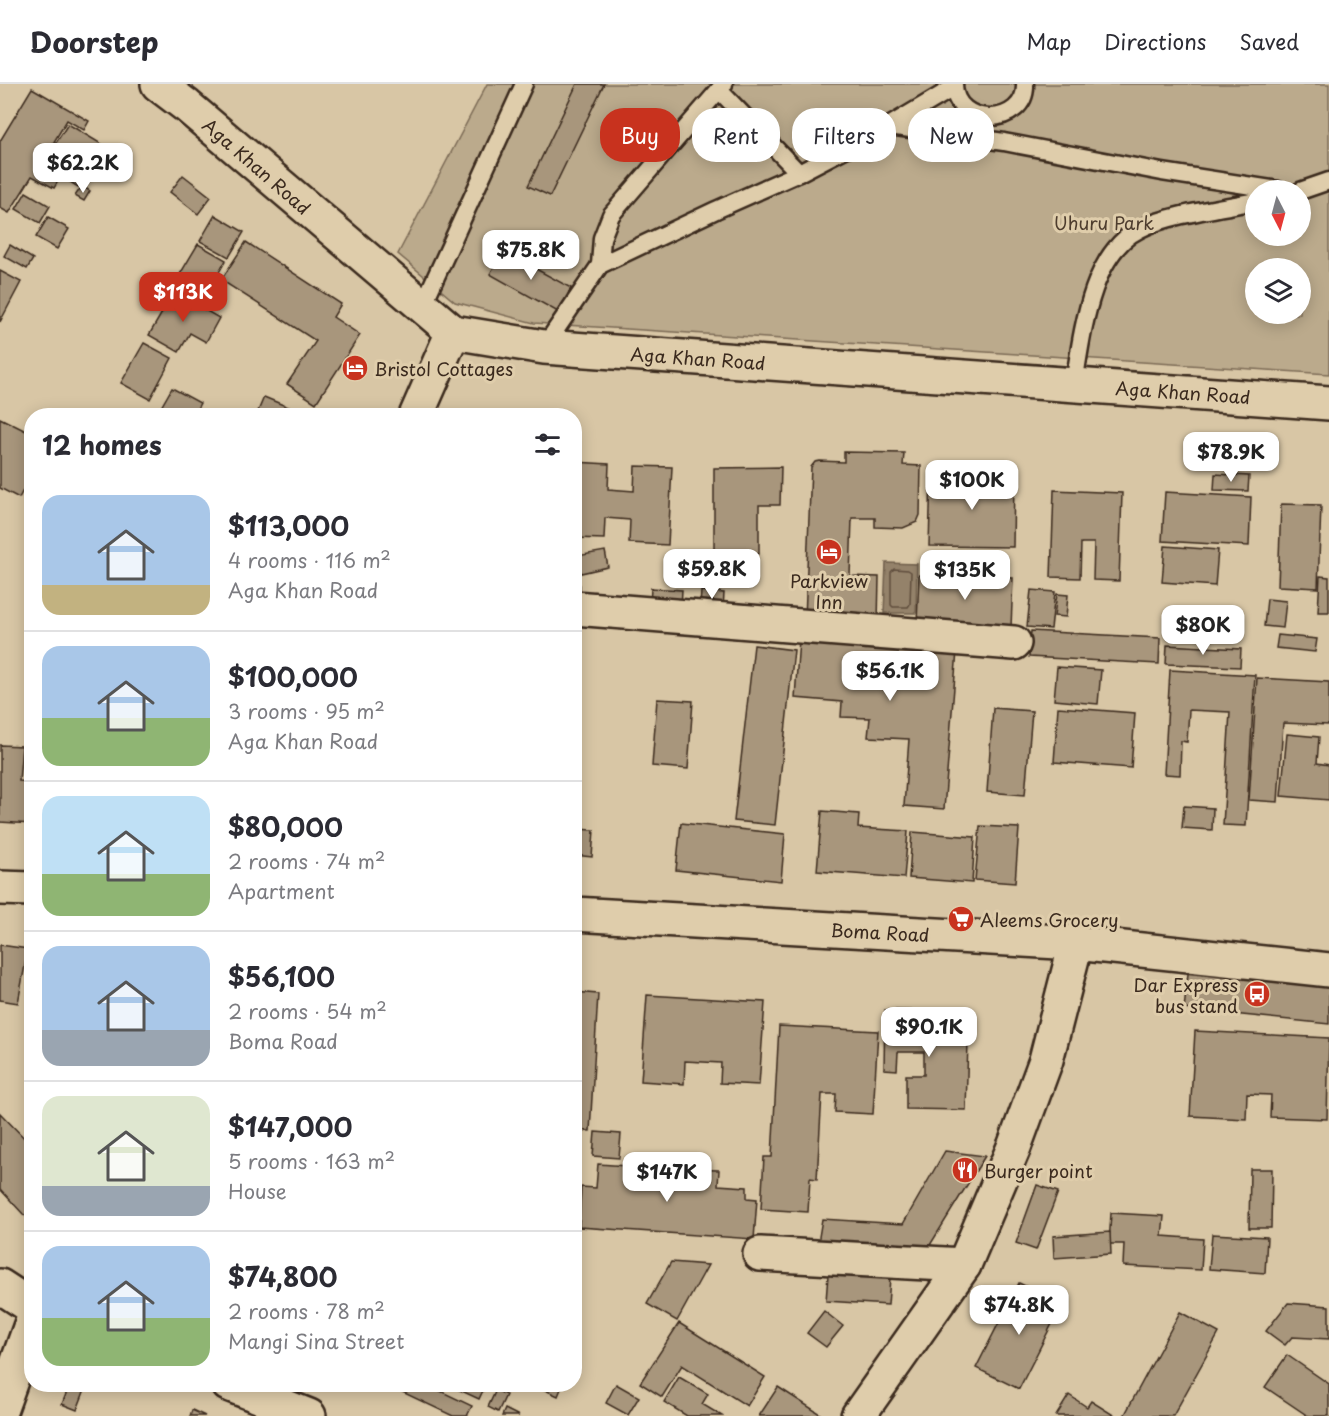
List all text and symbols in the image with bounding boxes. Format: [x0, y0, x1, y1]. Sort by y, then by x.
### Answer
text: Doorstep [30, 20, 159, 63]
text: Map [1026, 25, 1071, 57]
text: Directions [1104, 25, 1206, 57]
text: Saved [1239, 25, 1299, 57]
chip: Buy [600, 108, 680, 162]
chip: Rent [692, 108, 780, 162]
chip: Filters [792, 108, 896, 162]
chip: New [908, 108, 994, 162]
street label: Aga Khan Road [197, 111, 317, 221]
pin: $62.2K [34, 143, 132, 194]
text: $62.2K [47, 147, 119, 177]
north arrow [1245, 180, 1311, 246]
map controls [1245, 180, 1311, 324]
park label: Uhuru Park [1054, 209, 1154, 236]
pin: $75.8K [482, 230, 580, 281]
text: $75.8K [496, 234, 566, 264]
button: layers [1245, 258, 1311, 324]
pin: $113K [141, 272, 225, 323]
text: $113K [153, 276, 213, 306]
street label: Aga Khan Road [630, 340, 766, 376]
hotel icon: Bristol Cottages [340, 353, 370, 383]
place label: Bristol Cottages [374, 355, 513, 382]
street label: Aga Khan Road [1115, 374, 1251, 410]
text: 12 homes [42, 425, 162, 464]
icon: filters [531, 428, 564, 461]
pin: $78.9K [1182, 432, 1280, 483]
text: $78.9K [1197, 436, 1265, 466]
pin: $100K [930, 460, 1014, 511]
text: $100K [939, 464, 1005, 494]
text: $113,000 [228, 506, 349, 545]
icon: home [90, 519, 162, 591]
hotel icon: Parkview Inn [814, 537, 844, 567]
text: 4 rooms · 116 m² [228, 545, 391, 575]
pin: $59.8K [663, 549, 761, 600]
pin: $135K [923, 550, 1007, 601]
text: $59.8K [677, 553, 747, 583]
text: $135K [934, 554, 996, 584]
place label: Parkview Inn [790, 567, 868, 615]
text: Aga Khan Road [228, 575, 378, 605]
pin: $80K [1167, 605, 1239, 656]
text: $80K [1175, 609, 1231, 639]
pin: $56.1K [841, 651, 939, 702]
text: $56.1K [856, 655, 924, 685]
text: $100,000 [228, 657, 358, 696]
icon: home [90, 670, 162, 742]
text: 3 rooms · 95 m² [228, 696, 385, 726]
text: Aga Khan Road [228, 726, 378, 756]
text: $80,000 [228, 807, 343, 846]
icon: home [90, 820, 162, 892]
text: 2 rooms · 74 m² [228, 846, 385, 876]
text: Apartment [228, 876, 335, 906]
supermarket icon: Aleems Grocery [946, 904, 976, 934]
place label: Aleems Grocery [980, 906, 1119, 933]
street label: Boma Road [830, 916, 930, 948]
text: $56,100 [228, 957, 335, 996]
icon: home [90, 970, 162, 1042]
place label: Dar Express bus stand [1133, 971, 1238, 1019]
bus stop icon: Dar Express bus stand [1242, 979, 1272, 1009]
text: 2 rooms · 54 m² [228, 996, 387, 1026]
pin: $90.1K [880, 1007, 978, 1058]
text: $90.1K [895, 1011, 963, 1041]
text: Boma Road [228, 1026, 338, 1056]
text: $147,000 [228, 1107, 352, 1146]
icon: home [90, 1120, 162, 1192]
text: 5 rooms · 163 m² [228, 1146, 395, 1176]
pin: $147K [625, 1152, 709, 1203]
restaurant icon: Burger point [950, 1155, 980, 1185]
text: $147K [637, 1156, 697, 1186]
place label: Burger point [984, 1157, 1093, 1184]
text: House [228, 1176, 287, 1206]
text: $74,800 [228, 1257, 337, 1296]
icon: home [90, 1270, 162, 1342]
pin: $74.8K [970, 1285, 1068, 1336]
text: $74.8K [984, 1289, 1054, 1319]
text: 2 rooms · 78 m² [228, 1296, 385, 1326]
text: Mangi Sina Street [228, 1326, 404, 1356]

